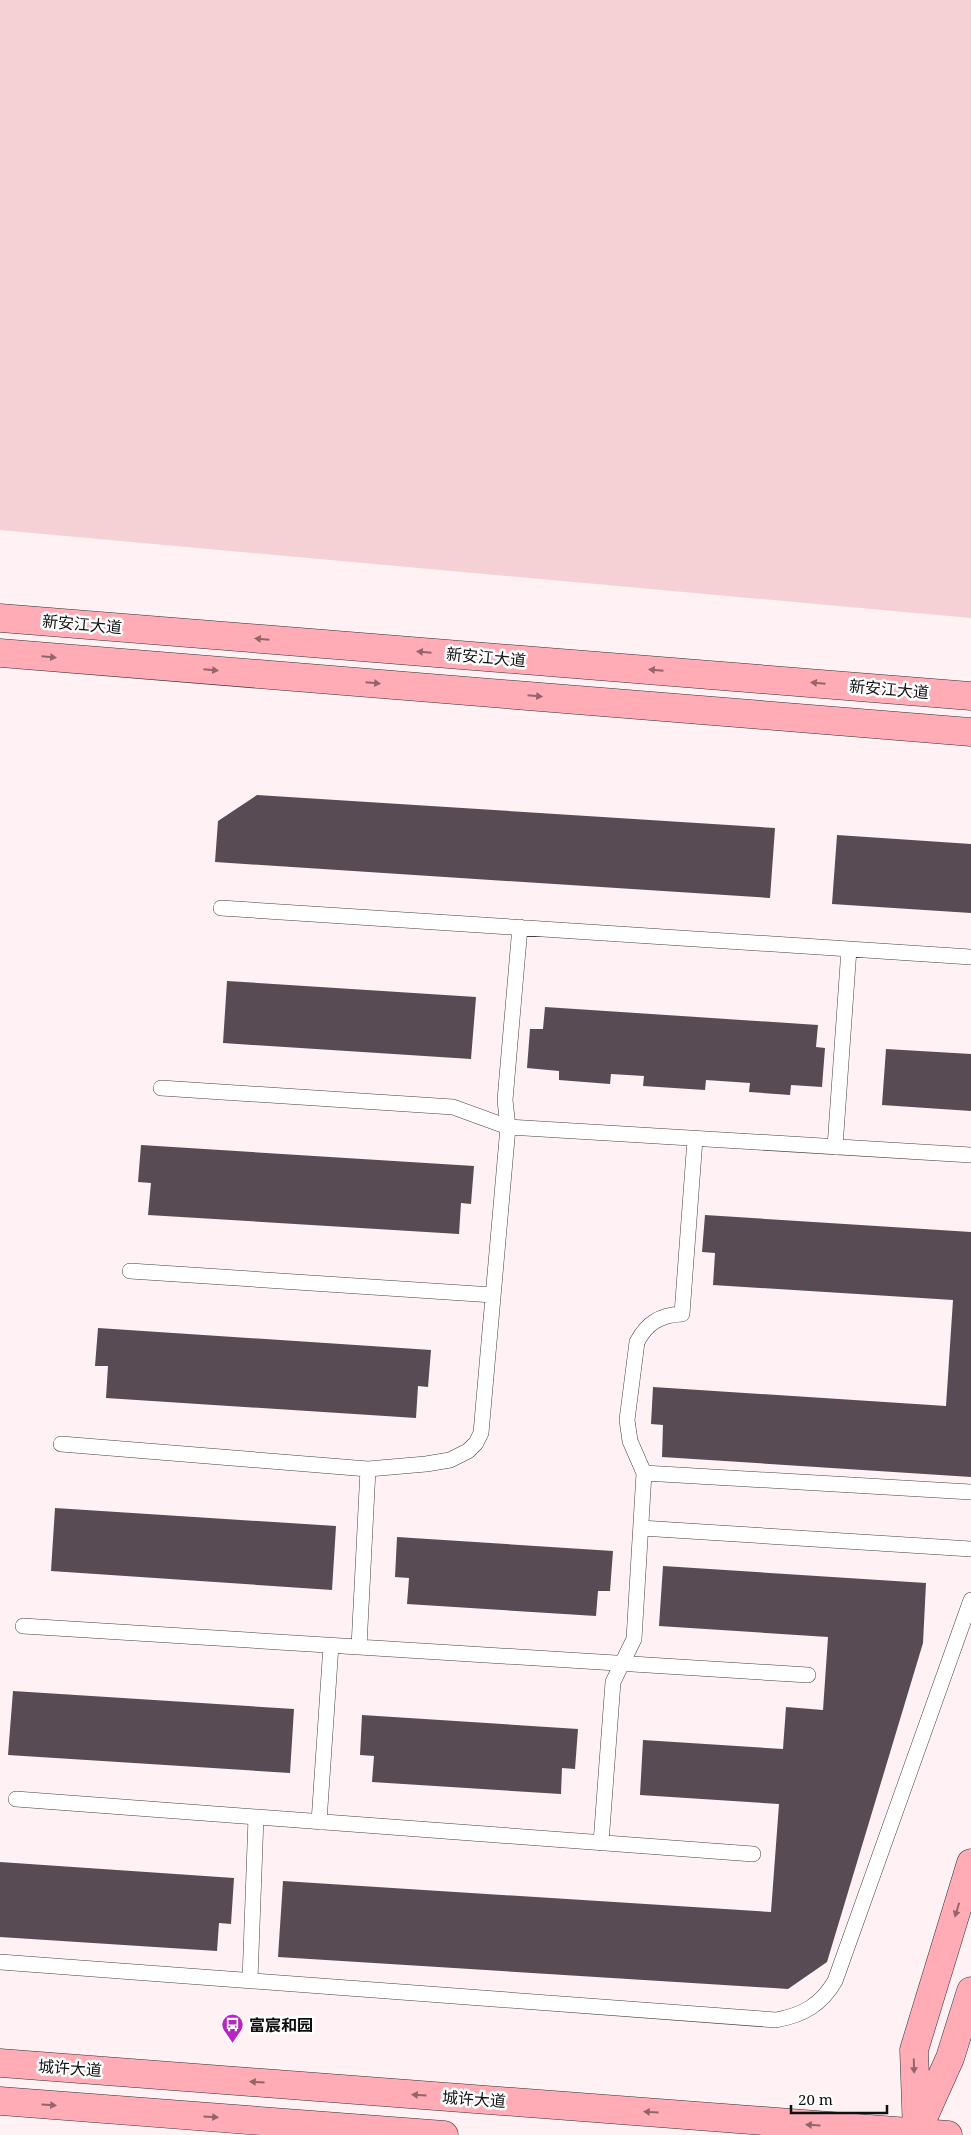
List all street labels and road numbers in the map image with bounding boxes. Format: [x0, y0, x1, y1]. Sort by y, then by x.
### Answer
street label: 新安江大道 [41, 610, 123, 638]
street label: 新安江大道 [445, 643, 527, 671]
street label: 新安江大道 [848, 675, 930, 703]
street label: 城许大道 [37, 2055, 103, 2081]
street label: 城许大道 [441, 2086, 507, 2112]

